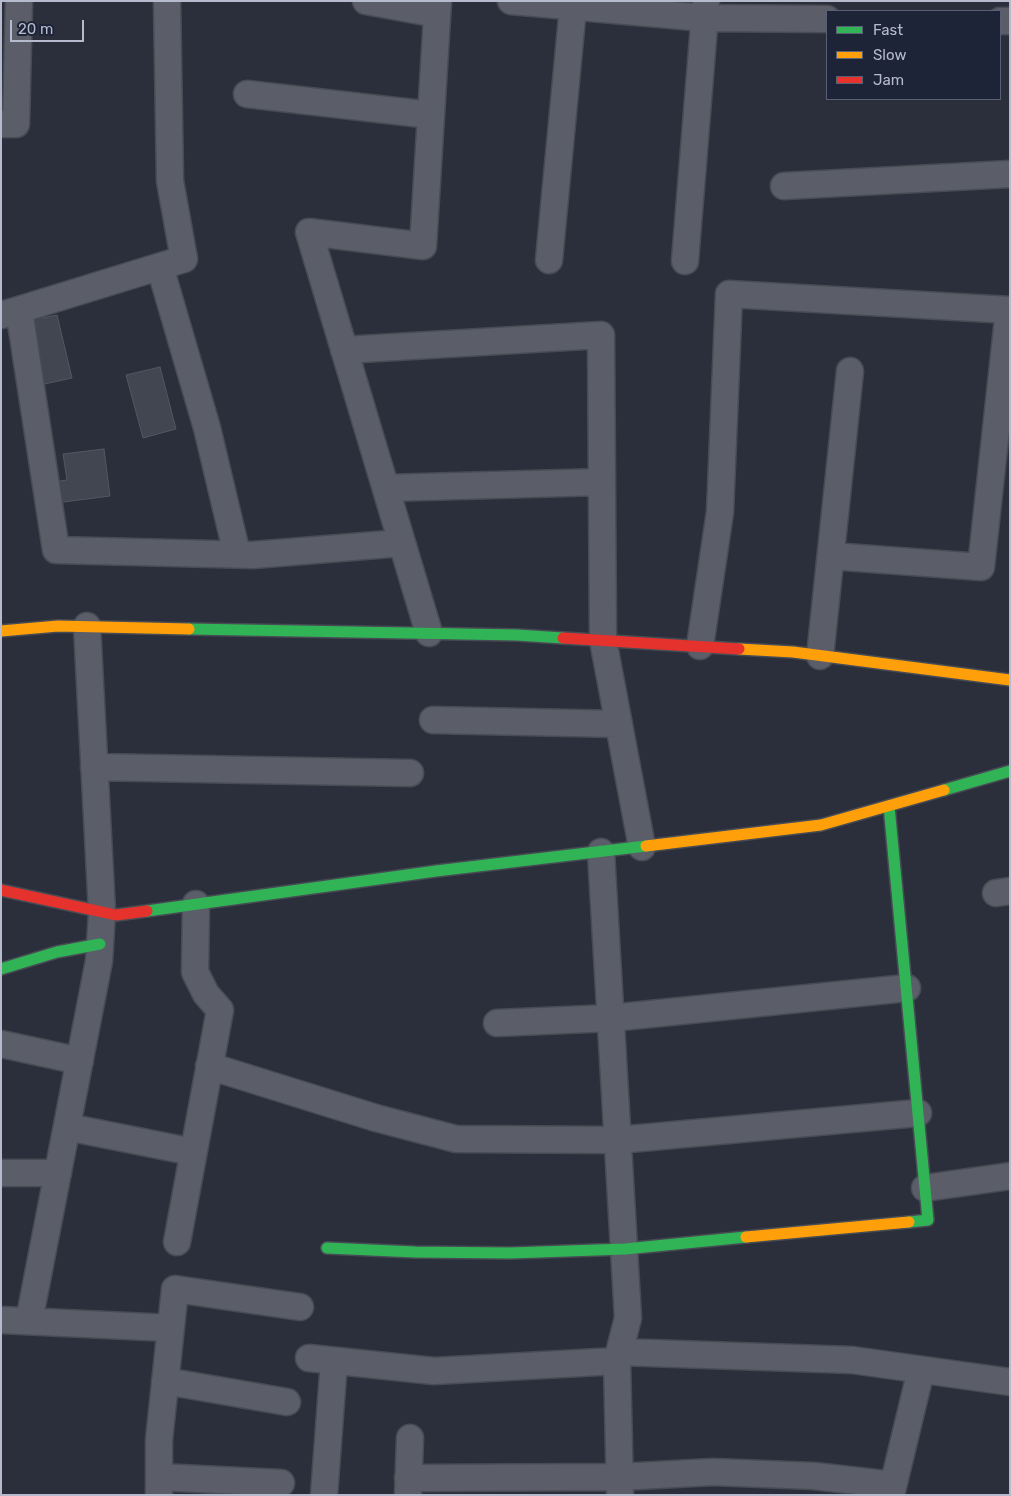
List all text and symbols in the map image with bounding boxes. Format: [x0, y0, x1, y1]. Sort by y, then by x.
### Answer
scale bar [12, 10, 86, 42]
legend [826, 10, 1001, 100]
text: 20 m [18, 20, 53, 38]
text: Fast [873, 21, 903, 39]
text: Slow [873, 46, 906, 64]
text: Jam [873, 71, 904, 89]

